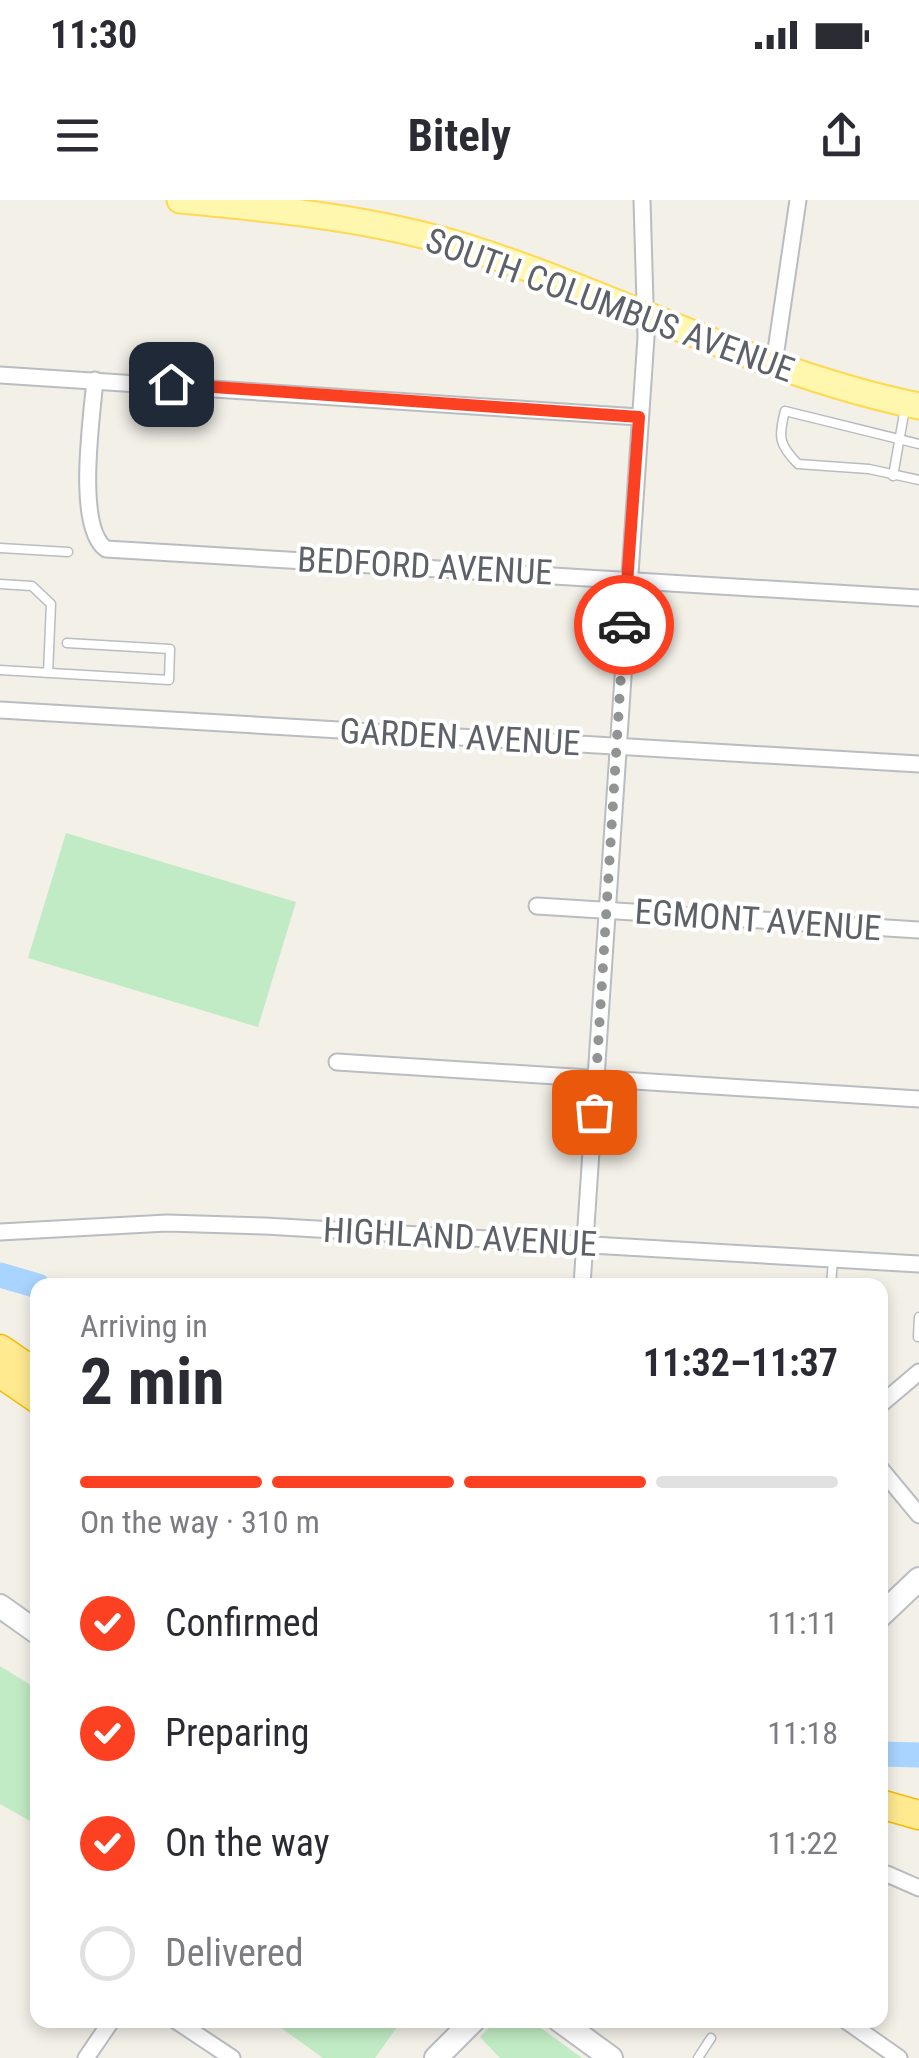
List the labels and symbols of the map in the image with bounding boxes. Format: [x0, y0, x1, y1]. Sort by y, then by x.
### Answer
street label: SOUTH COLUMBUS AVENUE [420, 220, 800, 391]
pin [129, 342, 214, 427]
street label: BEDFORD AVENUE [296, 539, 554, 594]
courier [574, 575, 674, 675]
street label: GARDEN AVENUE [339, 711, 581, 764]
street label: EGMONT AVENUE [633, 891, 882, 950]
pin [552, 1070, 637, 1155]
street label: HIGHLAND AVENUE [322, 1210, 598, 1265]

